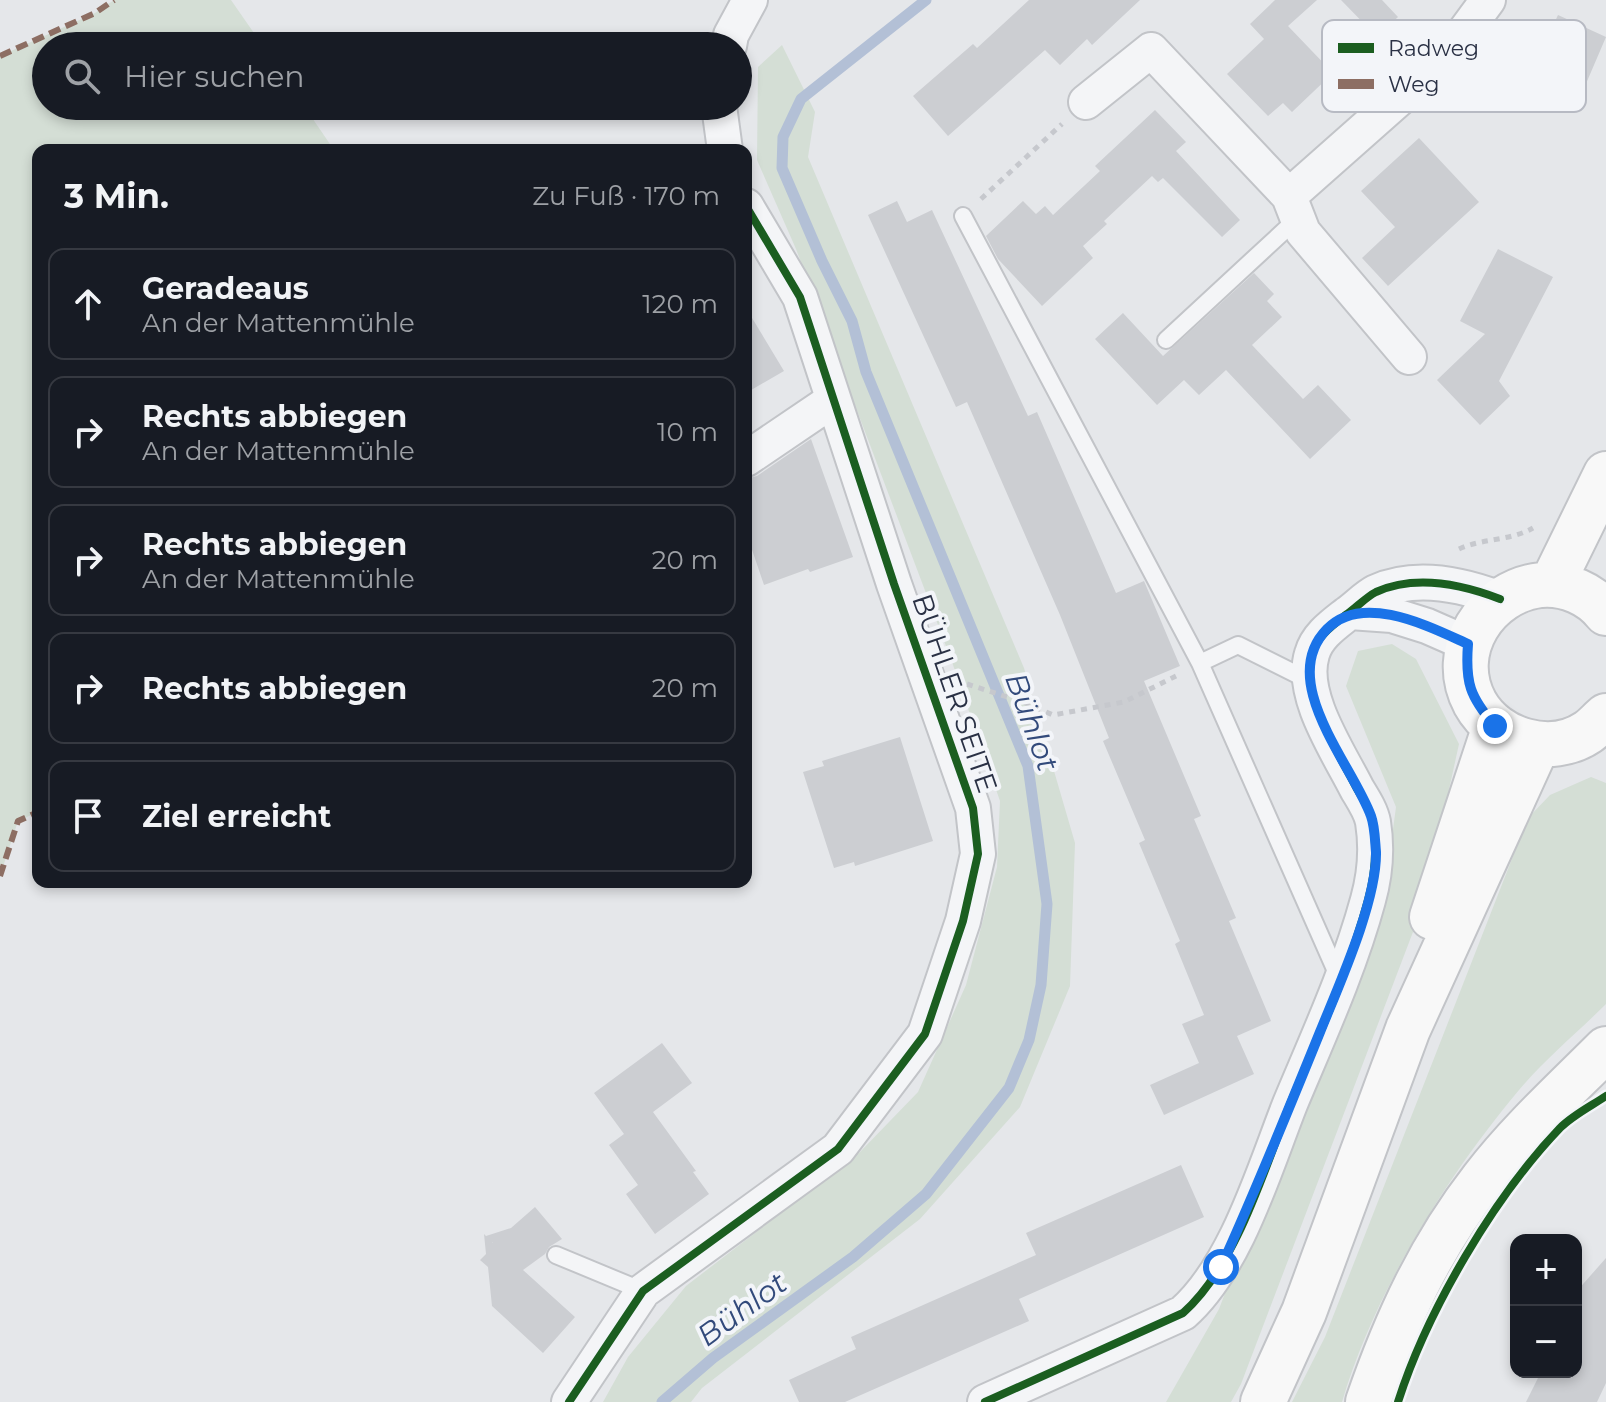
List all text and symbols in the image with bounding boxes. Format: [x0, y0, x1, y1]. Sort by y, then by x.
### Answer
legend [1322, 20, 1586, 112]
search box [32, 32, 752, 120]
text: Radweg [1388, 35, 1479, 62]
icon: search [60, 54, 104, 98]
text: Hier suchen [124, 58, 305, 95]
text: Weg [1388, 71, 1440, 98]
text: 3 Min. [64, 175, 169, 217]
text: Zu Fuß · 170 m [532, 180, 720, 212]
text: Geradeaus [142, 270, 309, 307]
icon: ahead [66, 282, 110, 326]
text: 120 m [642, 288, 718, 320]
text: An der Mattenmühle [142, 307, 415, 339]
text: Rechts abbiegen [142, 398, 407, 435]
icon: right [66, 410, 110, 454]
text: 10 m [657, 416, 718, 448]
text: An der Mattenmühle [142, 435, 415, 467]
text: Rechts abbiegen [142, 526, 407, 563]
icon: right [66, 538, 110, 582]
text: 20 m [652, 544, 718, 576]
text: An der Mattenmühle [142, 563, 415, 595]
street label: BÜHLER SEITE [905, 589, 1005, 797]
icon: right [66, 666, 110, 710]
water label: Bühlot [997, 668, 1067, 776]
text: Rechts abbiegen [142, 670, 407, 707]
text: 20 m [652, 672, 718, 704]
route end [1477, 708, 1513, 744]
icon: arrive [66, 794, 110, 838]
text: Ziel erreicht [142, 798, 331, 835]
map controls [1510, 1234, 1582, 1378]
button: + [1510, 1234, 1582, 1306]
route start [1203, 1249, 1239, 1285]
water label: Bühlot [690, 1264, 794, 1354]
button: − [1510, 1306, 1582, 1378]

